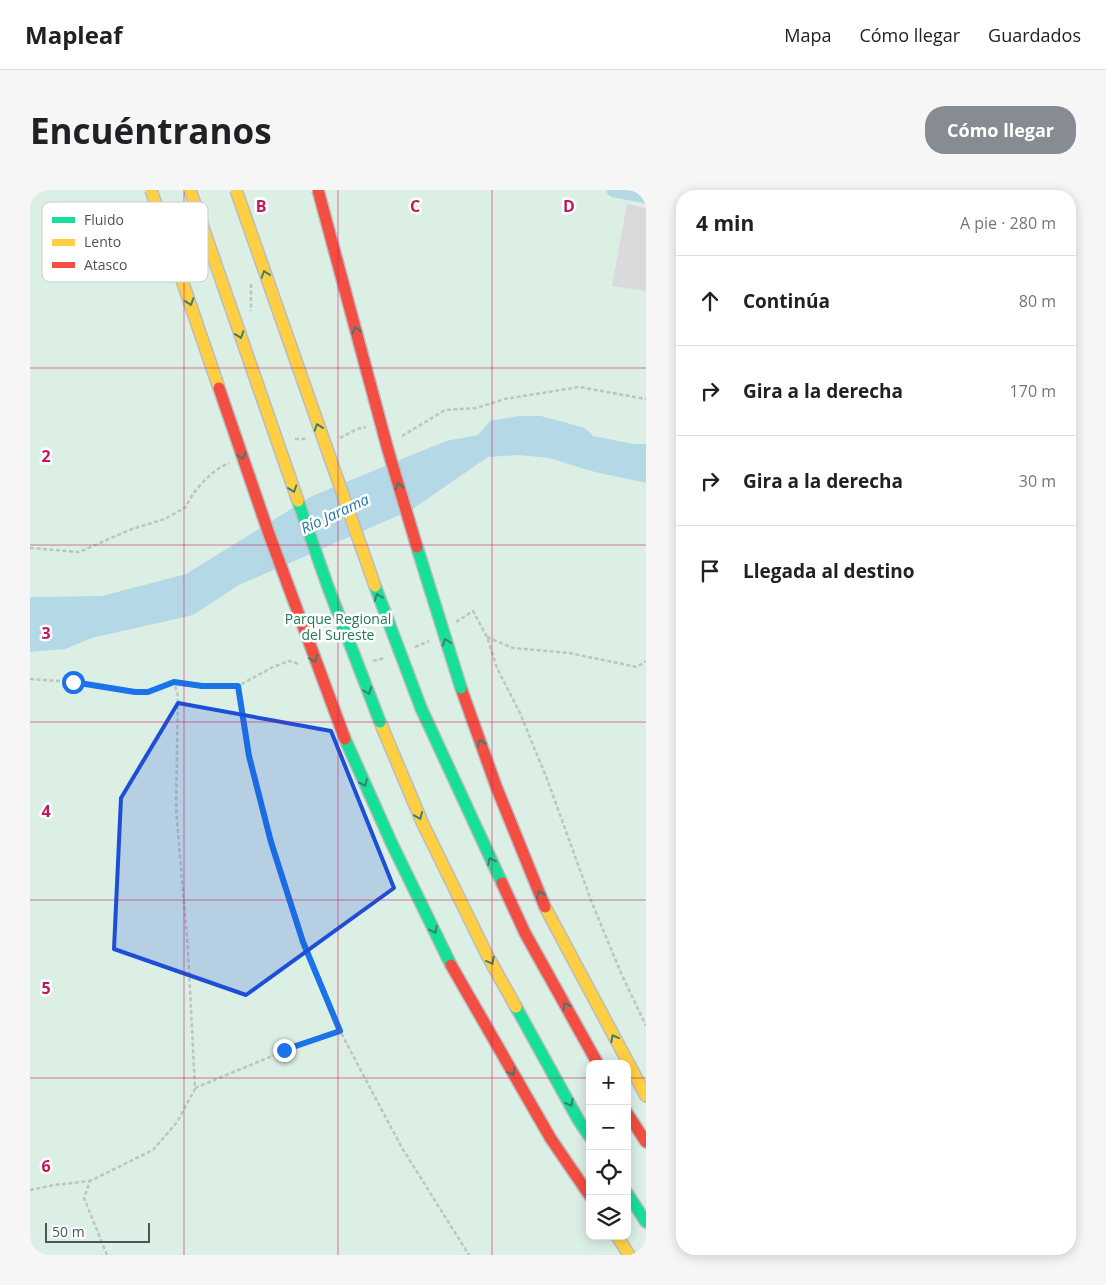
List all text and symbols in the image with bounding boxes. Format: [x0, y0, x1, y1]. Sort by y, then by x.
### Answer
text: Mapleaf [25, 18, 123, 51]
text: Mapa [784, 23, 831, 47]
text: Cómo llegar [859, 23, 960, 47]
text: Guardados [988, 23, 1081, 47]
button: Cómo llegar [925, 106, 1076, 154]
text: Encuéntranos [30, 107, 272, 154]
text: B [256, 195, 266, 217]
text: C [410, 195, 420, 217]
text: D [563, 195, 575, 217]
legend [42, 202, 208, 282]
text: 4 min [696, 209, 754, 237]
text: Fluido [84, 210, 124, 229]
text: A pie · 280 m [960, 212, 1056, 234]
text: Lento [84, 232, 121, 251]
text: Atasco [84, 255, 127, 274]
one-way arrow [261, 270, 271, 278]
icon: ahead [696, 287, 724, 315]
text: Continúa [743, 288, 830, 314]
text: 80 m [1019, 290, 1056, 312]
one-way arrow [184, 298, 194, 306]
one-way arrow [351, 325, 362, 334]
one-way arrow [234, 331, 244, 339]
icon: right [696, 377, 724, 405]
text: Gira a la derecha [743, 378, 903, 404]
text: 170 m [1010, 380, 1056, 402]
one-way arrow [314, 423, 324, 432]
text: 2 [41, 445, 51, 467]
one-way arrow [236, 451, 246, 460]
icon: right [696, 467, 724, 495]
text: Gira a la derecha [743, 468, 903, 494]
text: 30 m [1019, 470, 1056, 492]
one-way arrow [394, 483, 404, 491]
one-way arrow [287, 484, 297, 493]
water label: Río Jarama [297, 488, 372, 538]
icon: arrive [696, 557, 724, 585]
text: Llegada al destino [743, 558, 915, 584]
one-way arrow [374, 593, 384, 602]
park label: Parque Regional del Sureste [285, 609, 391, 644]
text: 3 [41, 622, 51, 644]
one-way arrow [442, 638, 452, 646]
one-way arrow [309, 654, 319, 662]
route start [62, 671, 85, 694]
one-way arrow [362, 686, 372, 694]
one-way arrow [477, 739, 487, 747]
one-way arrow [358, 778, 369, 787]
text: 4 [41, 800, 51, 822]
one-way arrow [413, 811, 423, 819]
one-way arrow [487, 857, 498, 866]
one-way arrow [536, 890, 546, 899]
one-way arrow [428, 925, 438, 934]
one-way arrow [485, 956, 495, 965]
text: 5 [41, 977, 51, 999]
one-way arrow [562, 1002, 572, 1011]
one-way arrow [610, 1034, 620, 1043]
route end [273, 1039, 296, 1062]
map controls [586, 1060, 631, 1240]
button: + [586, 1060, 631, 1105]
one-way arrow [506, 1067, 516, 1076]
one-way arrow [563, 1098, 573, 1107]
button: − [586, 1105, 631, 1150]
button: locate [586, 1150, 631, 1195]
text: 6 [41, 1155, 51, 1177]
button: layers [586, 1195, 631, 1240]
scale bar [45, 1220, 150, 1243]
text: 50 m [52, 1222, 85, 1241]

